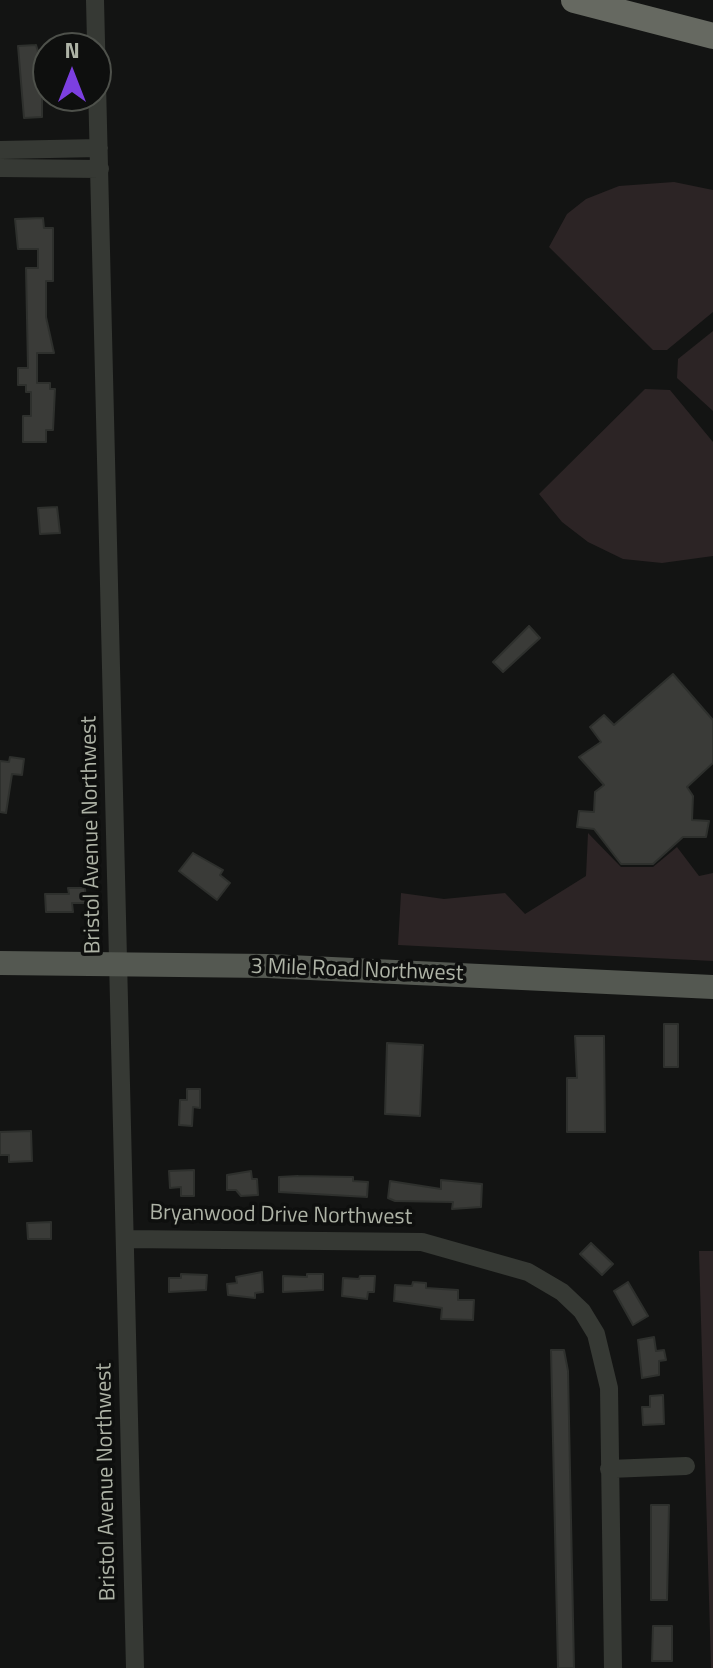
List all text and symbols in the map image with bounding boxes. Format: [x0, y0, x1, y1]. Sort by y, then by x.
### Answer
north arrow [32, 32, 112, 112]
text: N [64, 33, 80, 67]
street label: Bristol Avenue Northwest [77, 716, 107, 954]
street label: 3 Mile Road Northwest [250, 954, 464, 988]
street label: Bryanwood Drive Northwest [149, 1201, 413, 1231]
street label: Bristol Avenue Northwest [92, 1363, 122, 1601]

